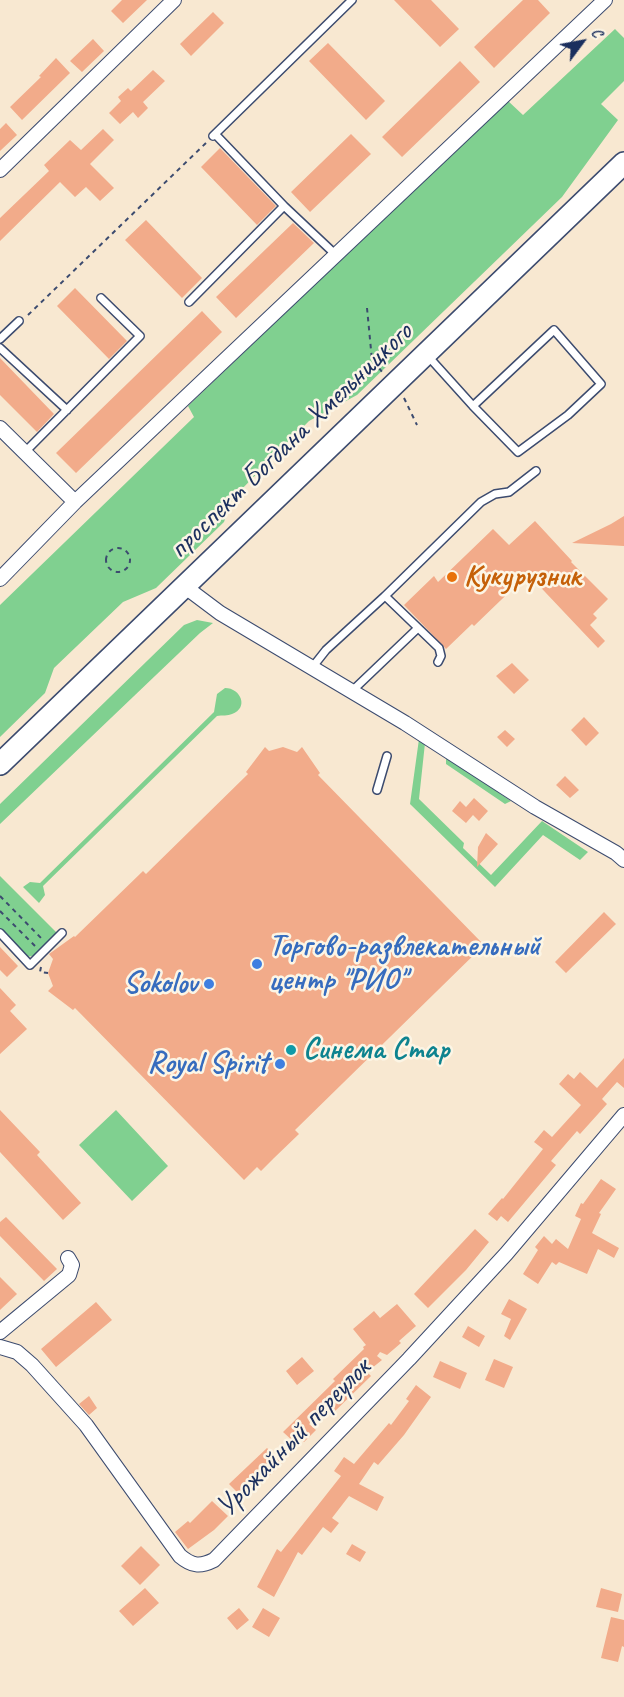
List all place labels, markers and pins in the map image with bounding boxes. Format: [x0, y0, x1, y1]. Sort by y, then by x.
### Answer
place label: Кукурузник [464, 559, 581, 595]
marker: Кукурузник [445, 570, 459, 584]
place label: Торгово-развлекательный центр "РИО" [269, 929, 540, 1000]
marker: Торгово-развлекательный центр "РИО" [250, 957, 264, 971]
place label: Sokolov [123, 966, 197, 1002]
marker: Sokolov [202, 977, 216, 991]
place label: Синема Стар [303, 1032, 450, 1068]
marker: Синема Стар [284, 1043, 298, 1057]
place label: Royal Spirit [148, 1046, 268, 1082]
marker: Royal Spirit [273, 1057, 287, 1071]

